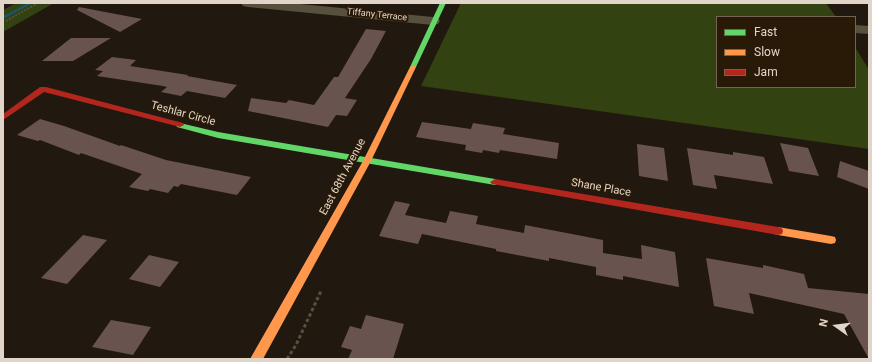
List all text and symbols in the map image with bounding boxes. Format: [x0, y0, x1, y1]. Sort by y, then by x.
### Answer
street label: Tiffany Terrace [347, 6, 407, 24]
legend [716, 16, 856, 88]
text: Fast [754, 25, 777, 39]
text: Slow [754, 45, 780, 59]
text: Jam [754, 65, 778, 79]
street label: Teshlar Circle [149, 99, 217, 129]
street label: East 68th Avenue [317, 136, 369, 218]
street label: Shane Place [570, 176, 632, 200]
north arrow [816, 306, 856, 346]
text: N [817, 318, 831, 328]

